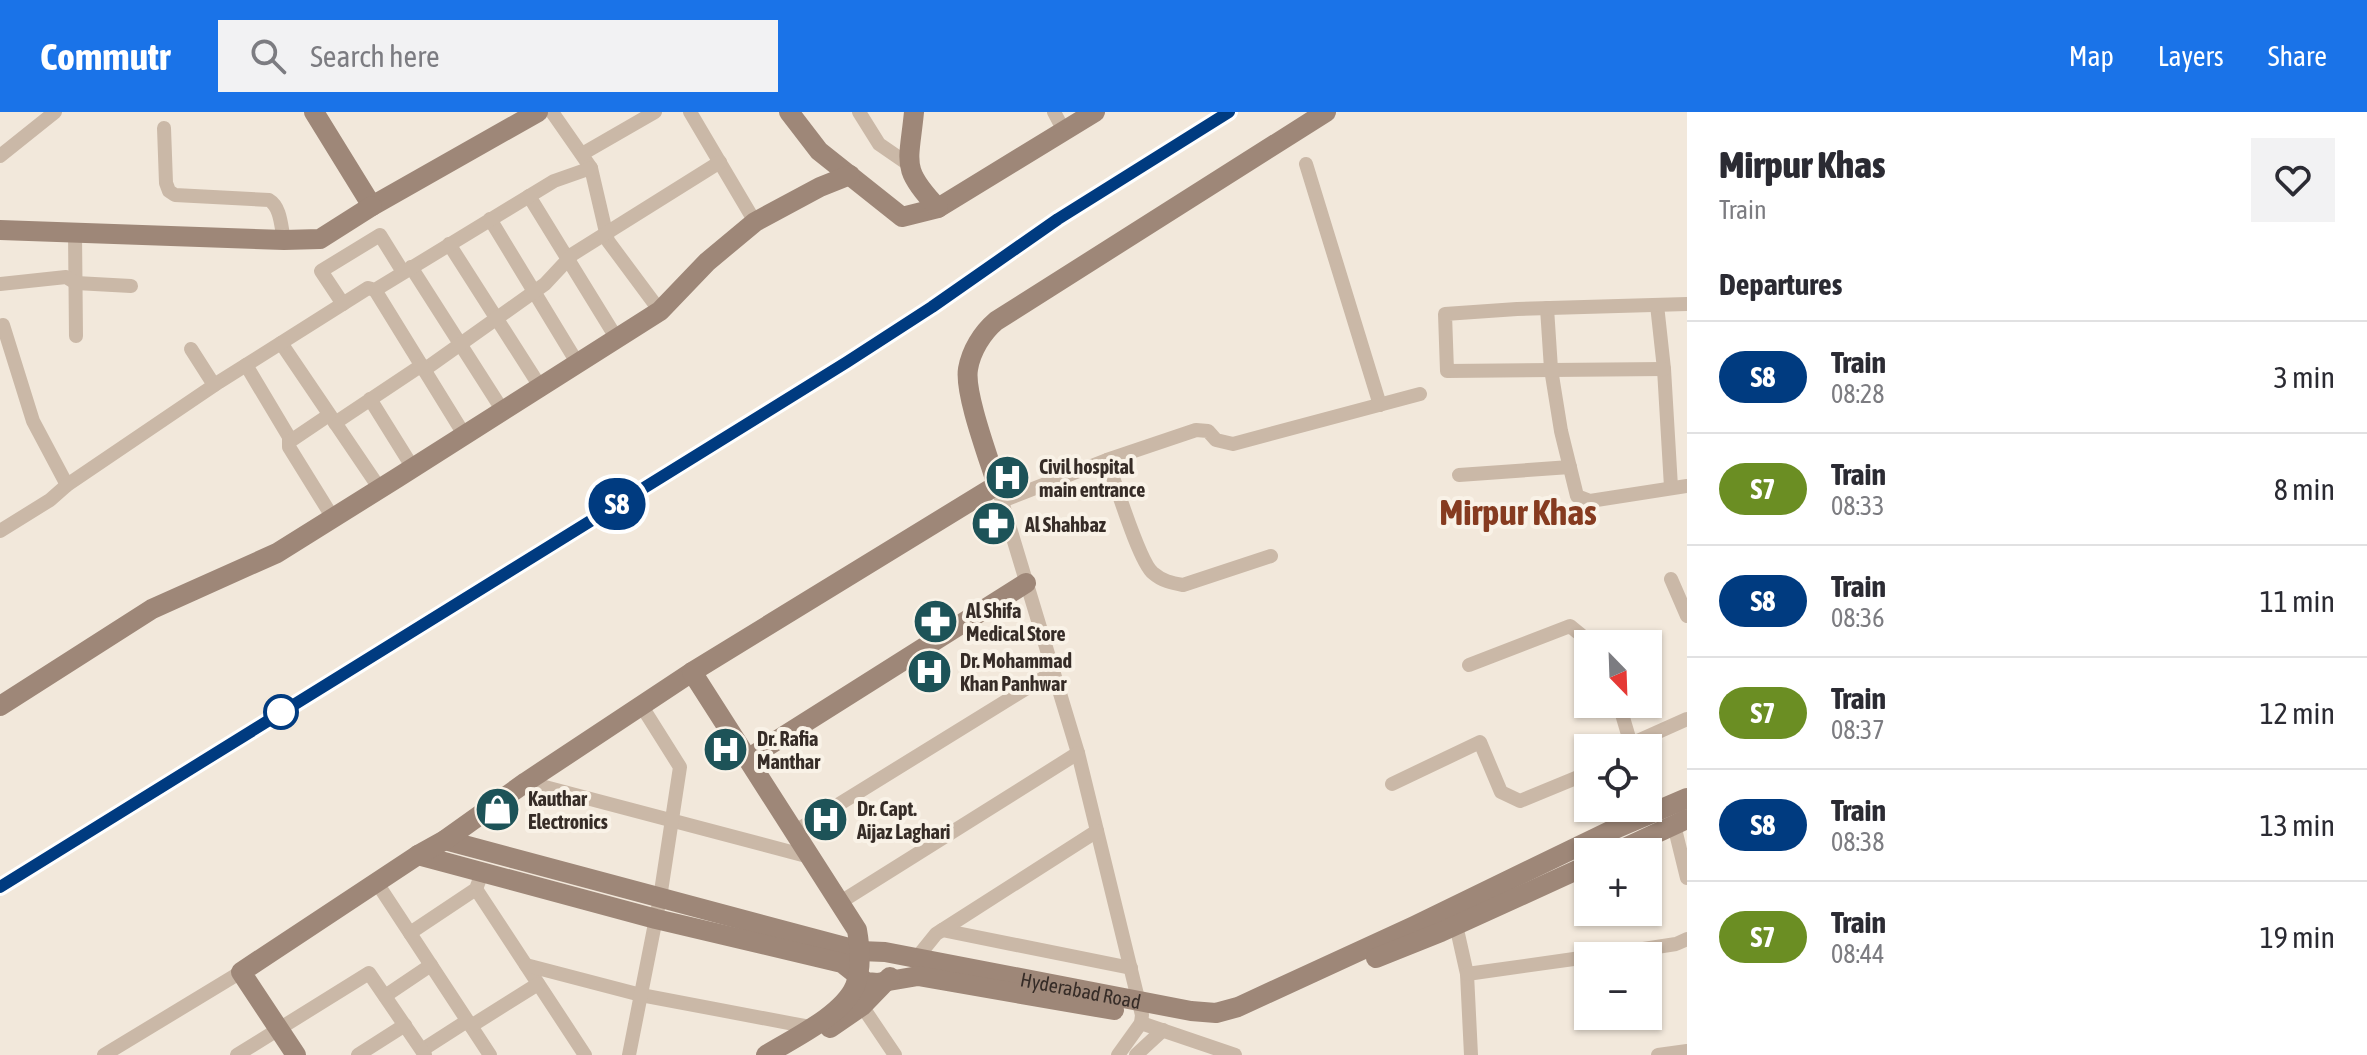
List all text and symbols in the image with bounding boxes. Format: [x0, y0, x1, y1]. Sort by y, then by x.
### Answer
search box [218, 20, 778, 92]
icon: search [246, 34, 290, 78]
text: Commutr [40, 35, 170, 78]
text: Search here [310, 39, 440, 73]
text: Map [2069, 40, 2114, 72]
text: Layers [2158, 40, 2224, 72]
text: Share [2268, 40, 2327, 72]
button: heart [2251, 138, 2335, 222]
text: Mirpur Khas [1719, 143, 1885, 186]
text: Train [1719, 195, 1767, 225]
text: Departures [1719, 267, 1842, 301]
text: Train [1831, 345, 1886, 379]
text: 3 min [2274, 360, 2335, 394]
text: S8 [1751, 361, 1775, 393]
text: 08:28 [1831, 379, 1885, 409]
hospital icon: Civil hospital main entrance [984, 453, 1032, 501]
place label: Civil hospital main entrance [1039, 455, 1145, 501]
text: Train [1831, 457, 1886, 491]
text: 8 min [2274, 472, 2335, 506]
text: S7 [1751, 473, 1775, 505]
line badge: S8 [581, 478, 653, 530]
text: S8 [605, 488, 629, 520]
district label: Mirpur Khas [1439, 491, 1597, 533]
text: 08:33 [1831, 491, 1885, 521]
pharmacy icon: Al Shahbaz [970, 500, 1018, 548]
place label: Al Shahbaz [1024, 513, 1107, 536]
text: Train [1831, 569, 1886, 603]
text: 11 min [2260, 584, 2335, 618]
text: S8 [1751, 585, 1775, 617]
pharmacy icon: Al Shifa Medical Store [911, 598, 959, 646]
place label: Al Shifa Medical Store [965, 599, 1066, 645]
text: 08:36 [1831, 603, 1885, 633]
north arrow [1574, 630, 1662, 718]
map controls [1574, 630, 1662, 1030]
hospital icon: Dr. Mohammad Khan Panhwar [905, 648, 953, 696]
place label: Dr. Mohammad Khan Panhwar [960, 649, 1072, 695]
text: Train [1831, 681, 1886, 715]
unlabelled marker [264, 695, 298, 729]
text: 12 min [2260, 696, 2335, 730]
text: S7 [1751, 697, 1775, 729]
text: 08:37 [1831, 715, 1885, 745]
hospital icon: Dr. Rafia Manthar [702, 726, 750, 774]
place label: Dr. Rafia Manthar [757, 727, 821, 773]
button: locate [1574, 734, 1662, 822]
shop icon: Kauthar Electronics [473, 786, 521, 834]
place label: Kauthar Electronics [528, 787, 608, 833]
text: Train [1831, 793, 1886, 827]
hospital icon: Dr. Capt. Aijaz Laghari [802, 796, 850, 844]
place label: Dr. Capt. Aijaz Laghari [856, 797, 950, 843]
text: 13 min [2260, 808, 2335, 842]
text: S8 [1751, 809, 1775, 841]
text: 08:38 [1831, 827, 1885, 857]
button: + [1574, 838, 1662, 926]
text: Train [1831, 905, 1886, 939]
text: 19 min [2260, 920, 2335, 954]
text: S7 [1751, 921, 1775, 953]
text: 08:44 [1831, 939, 1885, 969]
button: − [1574, 942, 1662, 1030]
street label: Hyderabad Road [1019, 967, 1143, 1013]

